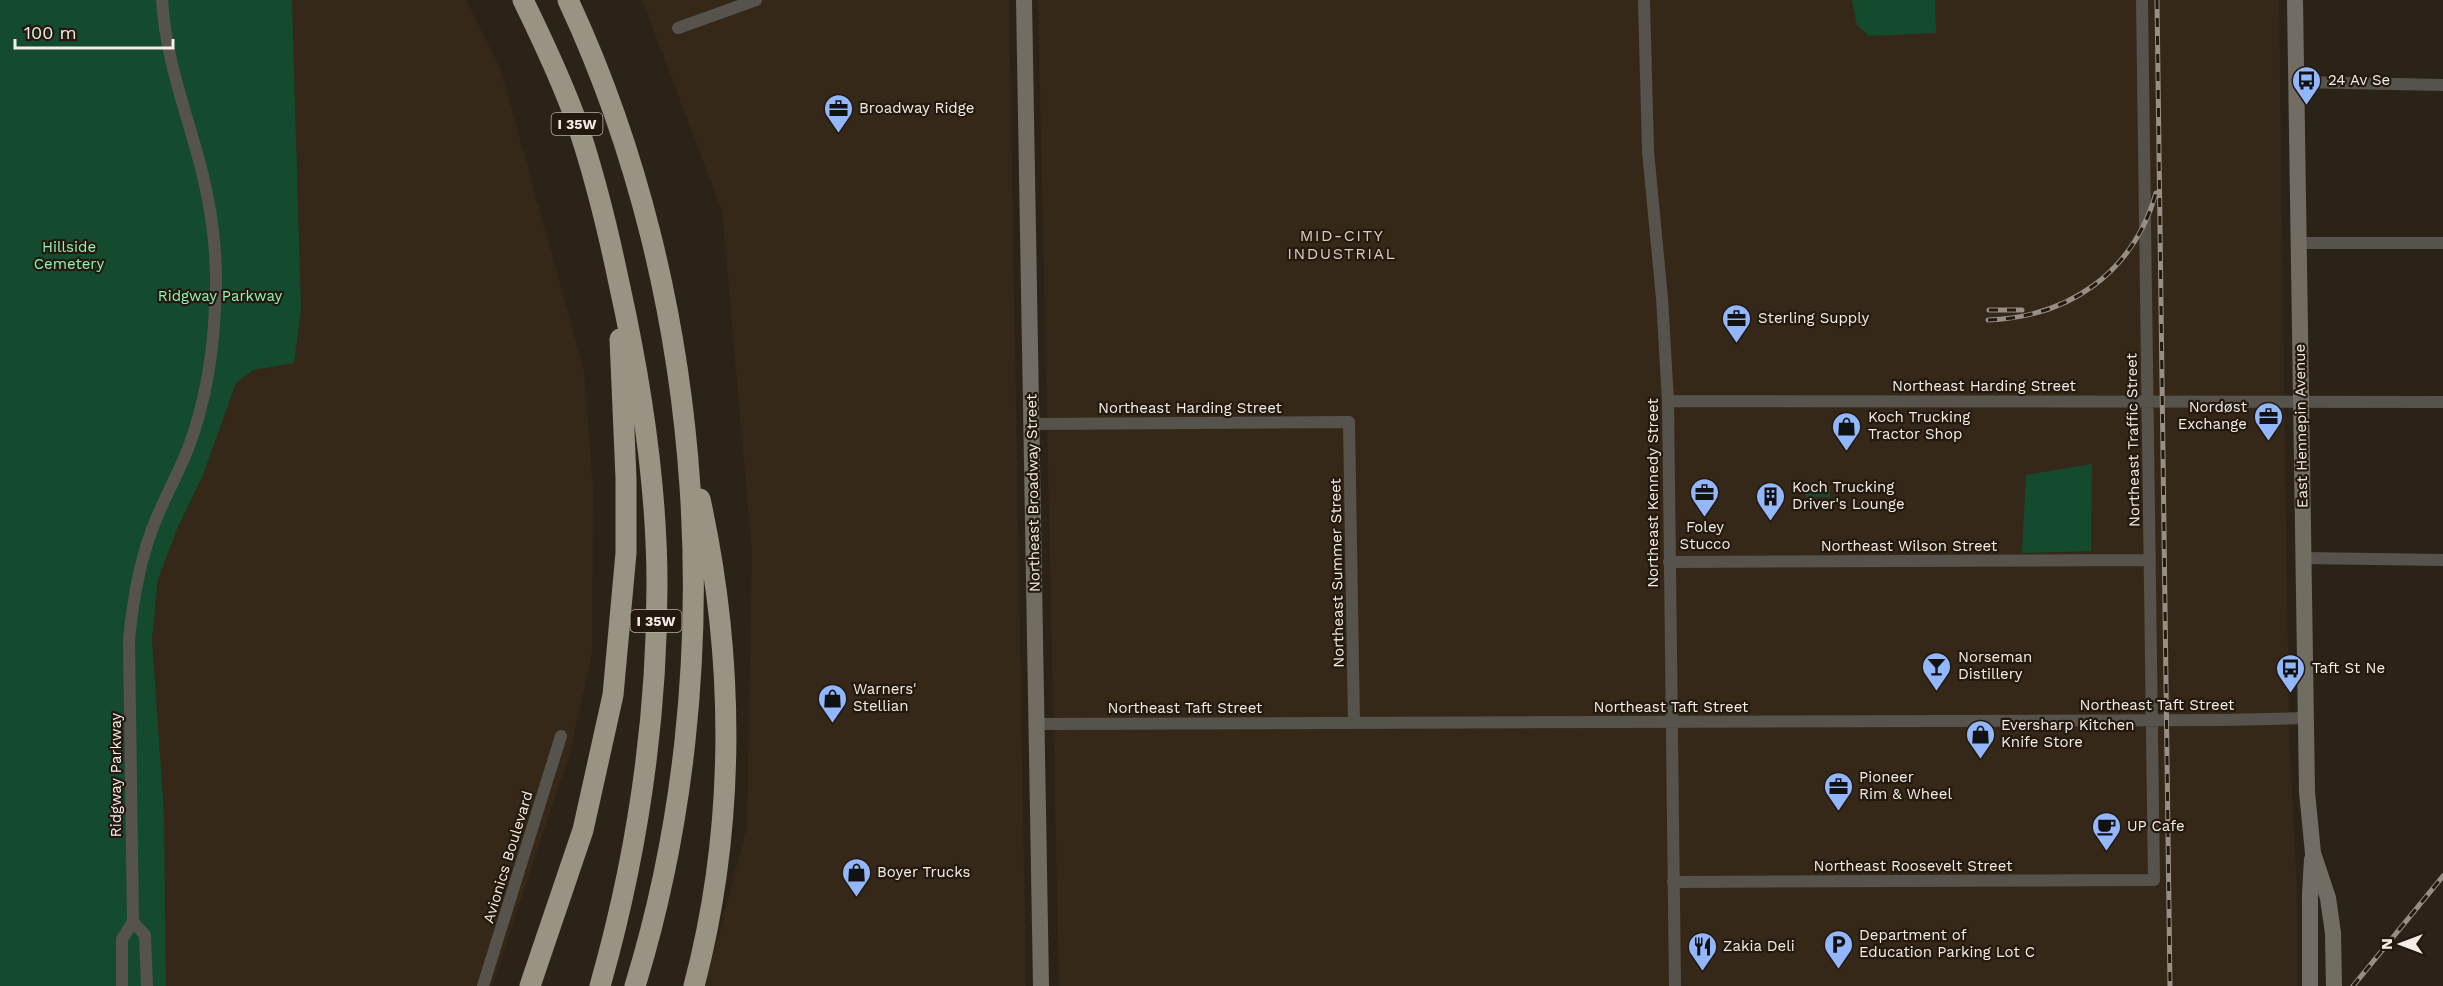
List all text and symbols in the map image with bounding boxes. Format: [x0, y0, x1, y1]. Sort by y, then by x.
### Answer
scale bar [15, 12, 172, 50]
text: 100 m [24, 22, 77, 43]
bus stop icon: 24 Av Se [2291, 64, 2323, 106]
place label: 24 Av Se [2328, 71, 2390, 89]
office icon: Broadway Ridge [822, 92, 854, 134]
place label: Broadway Ridge [859, 99, 974, 117]
road number: I 35W [552, 113, 602, 135]
district label: MID-CITY INDUSTRIAL [1287, 226, 1397, 263]
park label: Hillside Cemetery [34, 238, 104, 273]
park label: Ridgway Parkway [158, 287, 282, 305]
office icon: Sterling Supply [1721, 302, 1753, 344]
place label: Sterling Supply [1758, 309, 1869, 327]
street label: East Hennepin Avenue [2291, 344, 2311, 508]
street label: Northeast Traffic Street [2122, 352, 2144, 527]
street label: Northeast Harding Street [1892, 377, 2077, 395]
street label: Northeast Broadway Street [1022, 393, 1044, 592]
street label: Northeast Kennedy Street [1644, 397, 1662, 588]
place label: Nordøst Exchange [2178, 398, 2248, 433]
street label: Northeast Harding Street [1098, 399, 1283, 417]
office icon: Nordøst Exchange [2252, 400, 2284, 442]
place label: Koch Trucking Tractor Shop [1868, 408, 1970, 443]
shop icon: Koch Trucking Tractor Shop [1831, 410, 1863, 452]
office icon: Foley Stucco [1689, 476, 1721, 518]
street label: Northeast Summer Street [1326, 477, 1348, 668]
place label: Koch Trucking Driver's Lounge [1792, 478, 1905, 513]
building icon: Koch Trucking Driver's Lounge [1755, 480, 1787, 522]
place label: Foley Stucco [1680, 518, 1730, 553]
street label: Northeast Wilson Street [1821, 537, 1998, 555]
road number: I 35W [630, 610, 682, 632]
place label: Norseman Distillery [1958, 648, 2032, 683]
bar icon: Norseman Distillery [1921, 650, 1953, 692]
bus stop icon: Taft St Ne [2275, 652, 2307, 694]
place label: Taft St Ne [2312, 659, 2385, 677]
place label: Warners' Stellian [853, 680, 916, 715]
shop icon: Warners' Stellian [816, 682, 848, 724]
street label: Northeast Taft Street [2080, 696, 2235, 714]
street label: Northeast Taft Street [1594, 698, 1749, 716]
street label: Northeast Taft Street [1108, 699, 1263, 717]
street label: Ridgway Parkway [107, 713, 125, 837]
place label: Eversharp Kitchen Knife Store [2001, 716, 2134, 751]
shop icon: Eversharp Kitchen Knife Store [1964, 718, 1996, 760]
place label: Pioneer Rim & Wheel [1859, 768, 1952, 803]
office icon: Pioneer Rim & Wheel [1822, 770, 1854, 812]
street label: Avionics Boulevard [479, 789, 537, 925]
cafe icon: UP Cafe [2090, 810, 2122, 852]
place label: UP Cafe [2127, 817, 2185, 835]
shop icon: Boyer Trucks [840, 856, 872, 898]
street label: Northeast Roosevelt Street [1814, 857, 2013, 875]
place label: Boyer Trucks [877, 863, 971, 881]
north arrow [2371, 914, 2431, 974]
place label: Department of Education Parking Lot C [1859, 926, 2035, 961]
parking icon: Department of Education Parking Lot C [1822, 928, 1854, 970]
restaurant icon: Zakia Deli [1686, 930, 1718, 972]
place label: Zakia Deli [1723, 937, 1795, 955]
text: N [2377, 938, 2396, 950]

